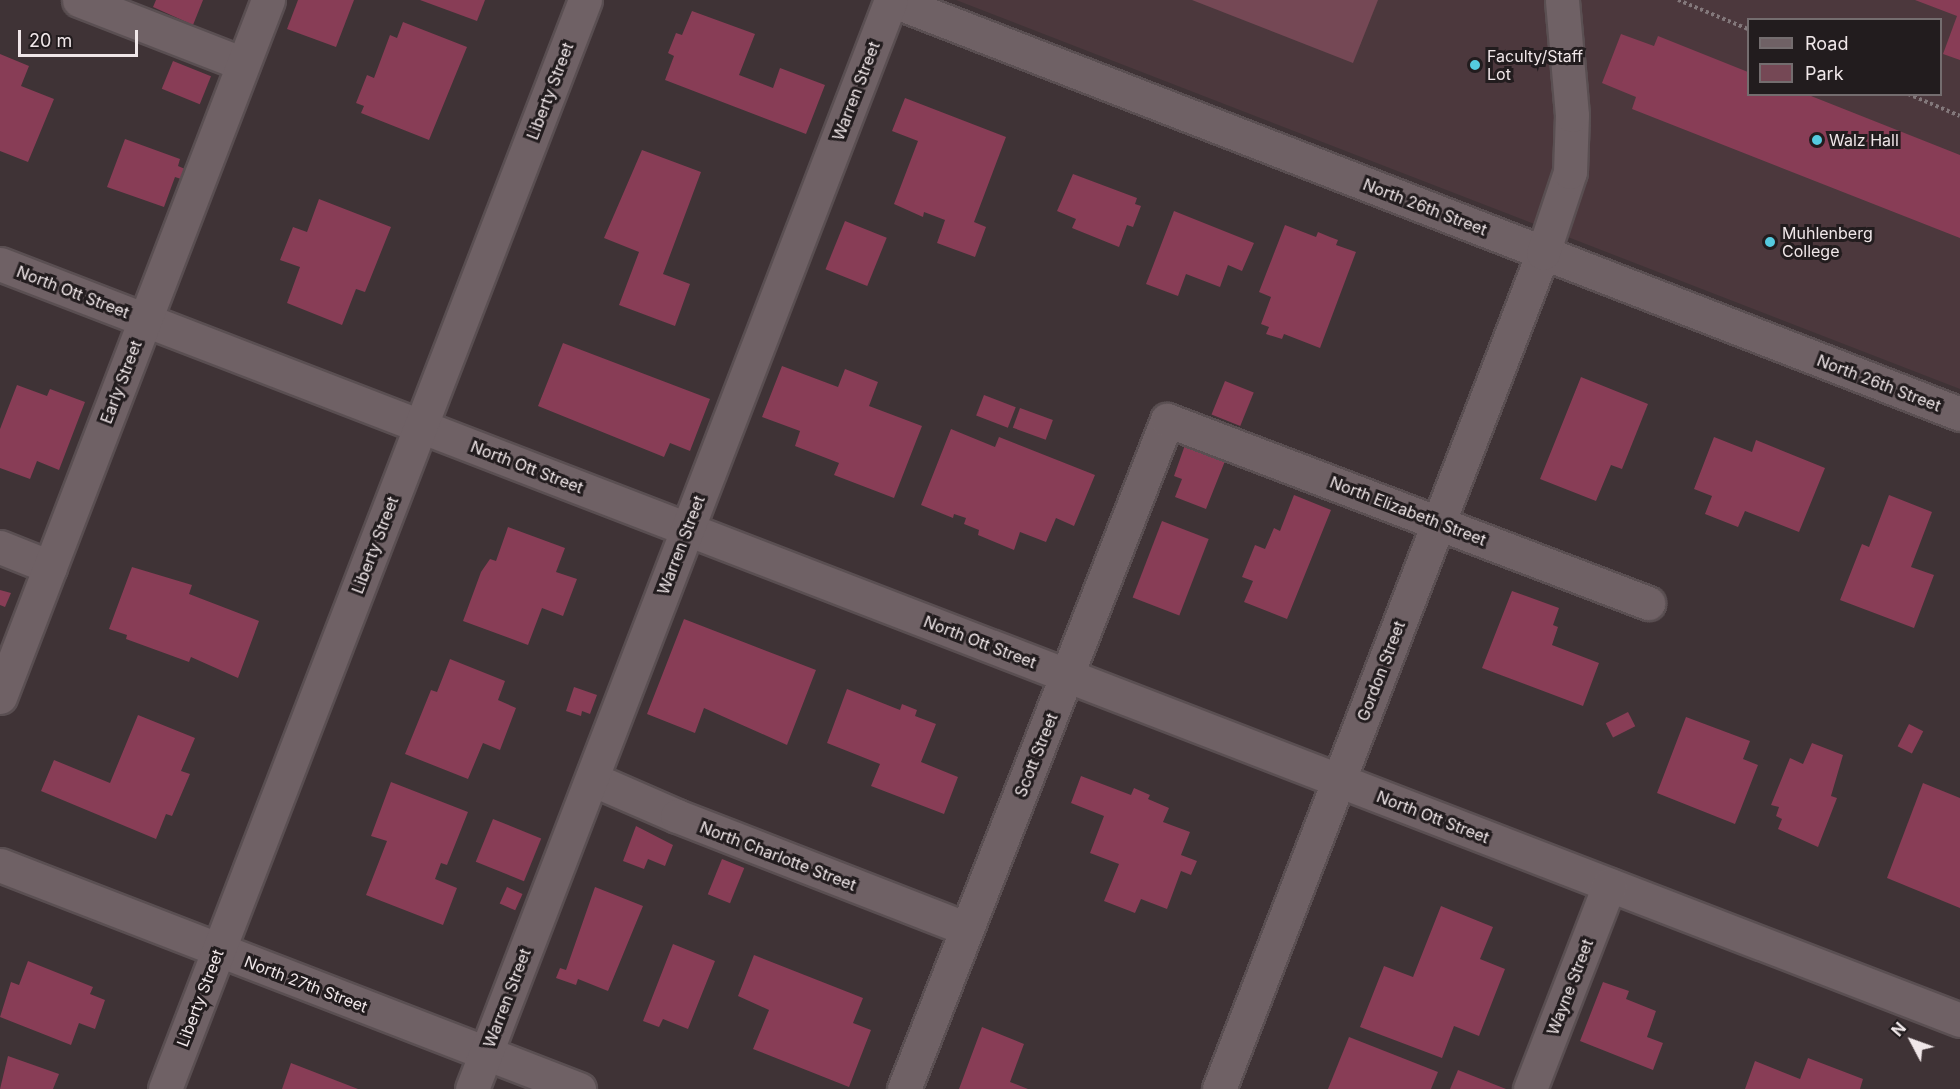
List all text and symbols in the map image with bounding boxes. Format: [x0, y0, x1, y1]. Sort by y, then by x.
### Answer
scale bar [21, 18, 141, 56]
legend [1747, 18, 1942, 96]
text: 20 m [29, 30, 72, 51]
text: Road [1805, 33, 1848, 54]
street label: Warren Street [828, 39, 884, 143]
street label: Liberty Street [523, 40, 577, 142]
place label: Faculty/Staff Lot [1487, 46, 1583, 84]
marker: Faculty/Staff Lot [1468, 58, 1482, 72]
text: Park [1805, 63, 1844, 84]
place label: Walz Hall [1829, 130, 1899, 150]
marker: Walz Hall [1810, 133, 1824, 147]
street label: North 26th Street [1360, 175, 1490, 239]
place label: Muhlenberg College [1782, 223, 1873, 261]
marker: Muhlenberg College [1763, 235, 1777, 249]
street label: North Ott Street [14, 262, 132, 322]
street label: Early Street [96, 338, 146, 426]
street label: North 26th Street [1814, 351, 1944, 415]
street label: North Ott Street [468, 437, 586, 497]
street label: North Elizabeth Street [1327, 472, 1489, 550]
street label: Warren Street [653, 493, 709, 597]
street label: Liberty Street [348, 494, 402, 596]
street label: North Ott Street [921, 612, 1039, 672]
street label: Gordon Street [1353, 618, 1409, 724]
street label: Scott Street [1010, 710, 1062, 800]
street label: North Ott Street [1374, 787, 1492, 847]
street label: North Charlotte Street [697, 817, 859, 895]
street label: Wayne Street [1543, 936, 1597, 1038]
street label: Warren Street [479, 946, 535, 1050]
street label: Liberty Street [173, 947, 227, 1049]
street label: North 27th Street [242, 952, 370, 1016]
north arrow [1882, 1011, 1942, 1071]
text: N [1887, 1018, 1910, 1040]

